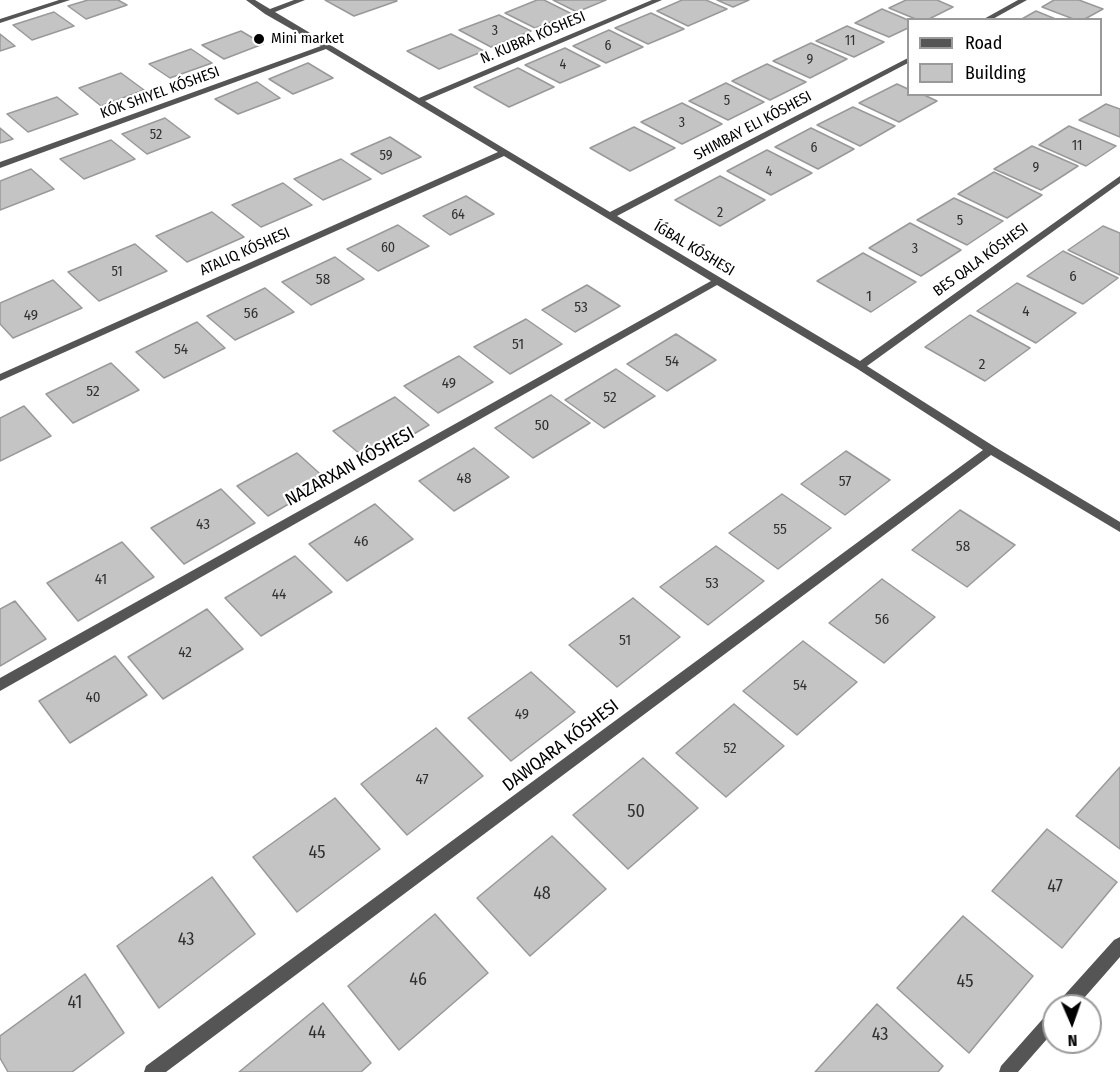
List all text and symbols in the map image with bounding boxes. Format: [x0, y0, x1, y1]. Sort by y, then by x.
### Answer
street label: N. KUBRA KÓSHESI [478, 8, 588, 68]
legend [907, 18, 1102, 96]
house number: 3 [492, 23, 498, 39]
place label: Mini market [271, 30, 344, 48]
marker: Mini market [252, 32, 266, 46]
text: Road [965, 32, 1002, 54]
house number: 11 [845, 33, 855, 49]
house number: 6 [605, 38, 611, 54]
house number: 9 [807, 52, 813, 68]
house number: 4 [560, 57, 566, 73]
text: Building [965, 62, 1026, 84]
street label: KÓK SHIYEL KÓSHESI [98, 63, 222, 123]
street label: SHIMBAY ELI KÓSHESI [691, 87, 815, 165]
house number: 5 [724, 93, 730, 109]
house number: 3 [679, 115, 685, 131]
house number: 52 [150, 127, 162, 143]
house number: 11 [1072, 138, 1082, 154]
house number: 6 [811, 140, 817, 156]
house number: 59 [379, 148, 393, 164]
house number: 9 [1033, 160, 1039, 176]
house number: 4 [766, 164, 772, 180]
house number: 2 [717, 205, 723, 221]
house number: 64 [451, 207, 465, 223]
house number: 5 [957, 213, 963, 229]
street label: ÍǴBAL KÓSHESI [651, 218, 737, 280]
street label: BES QALA KÓSHESI [930, 219, 1032, 301]
street label: ATALIQ KÓSHESI [197, 224, 293, 280]
house number: 60 [381, 240, 395, 256]
house number: 3 [912, 241, 918, 257]
house number: 51 [111, 264, 123, 280]
house number: 6 [1069, 268, 1077, 286]
house number: 58 [316, 271, 330, 289]
house number: 1 [866, 288, 872, 306]
house number: 53 [574, 299, 588, 317]
house number: 4 [1022, 303, 1030, 321]
house number: 56 [244, 305, 258, 323]
house number: 49 [24, 307, 38, 325]
house number: 51 [512, 336, 524, 354]
house number: 54 [174, 341, 188, 359]
house number: 54 [665, 353, 679, 371]
house number: 2 [979, 356, 985, 374]
house number: 49 [442, 375, 456, 393]
house number: 52 [86, 383, 100, 401]
house number: 52 [603, 389, 617, 407]
house number: 50 [535, 417, 549, 435]
street label: NAZARXAN KÓSHESI [282, 423, 418, 511]
house number: 48 [457, 470, 471, 488]
house number: 57 [839, 473, 851, 491]
house number: 43 [196, 516, 210, 534]
house number: 55 [773, 521, 787, 539]
house number: 46 [354, 533, 368, 551]
house number: 58 [956, 538, 970, 556]
house number: 41 [95, 571, 107, 589]
house number: 53 [705, 575, 719, 593]
house number: 44 [272, 586, 286, 604]
house number: 56 [875, 611, 889, 629]
house number: 51 [619, 632, 631, 650]
house number: 42 [178, 644, 192, 662]
house number: 54 [793, 677, 807, 695]
house number: 40 [85, 689, 101, 707]
street label: DAWQARA KÓSHESI [499, 695, 623, 797]
house number: 49 [515, 706, 529, 724]
house number: 52 [723, 740, 737, 758]
house number: 47 [415, 771, 429, 789]
house number: 50 [627, 801, 645, 823]
house number: 45 [309, 842, 325, 864]
house number: 47 [1047, 876, 1063, 898]
house number: 48 [533, 883, 551, 905]
house number: 43 [178, 929, 194, 951]
house number: 46 [409, 969, 427, 991]
house number: 45 [957, 971, 973, 993]
house number: 41 [68, 992, 82, 1014]
north arrow [1042, 994, 1102, 1054]
house number: 44 [308, 1022, 326, 1044]
house number: 43 [872, 1024, 888, 1046]
text: N [1067, 1031, 1078, 1050]

